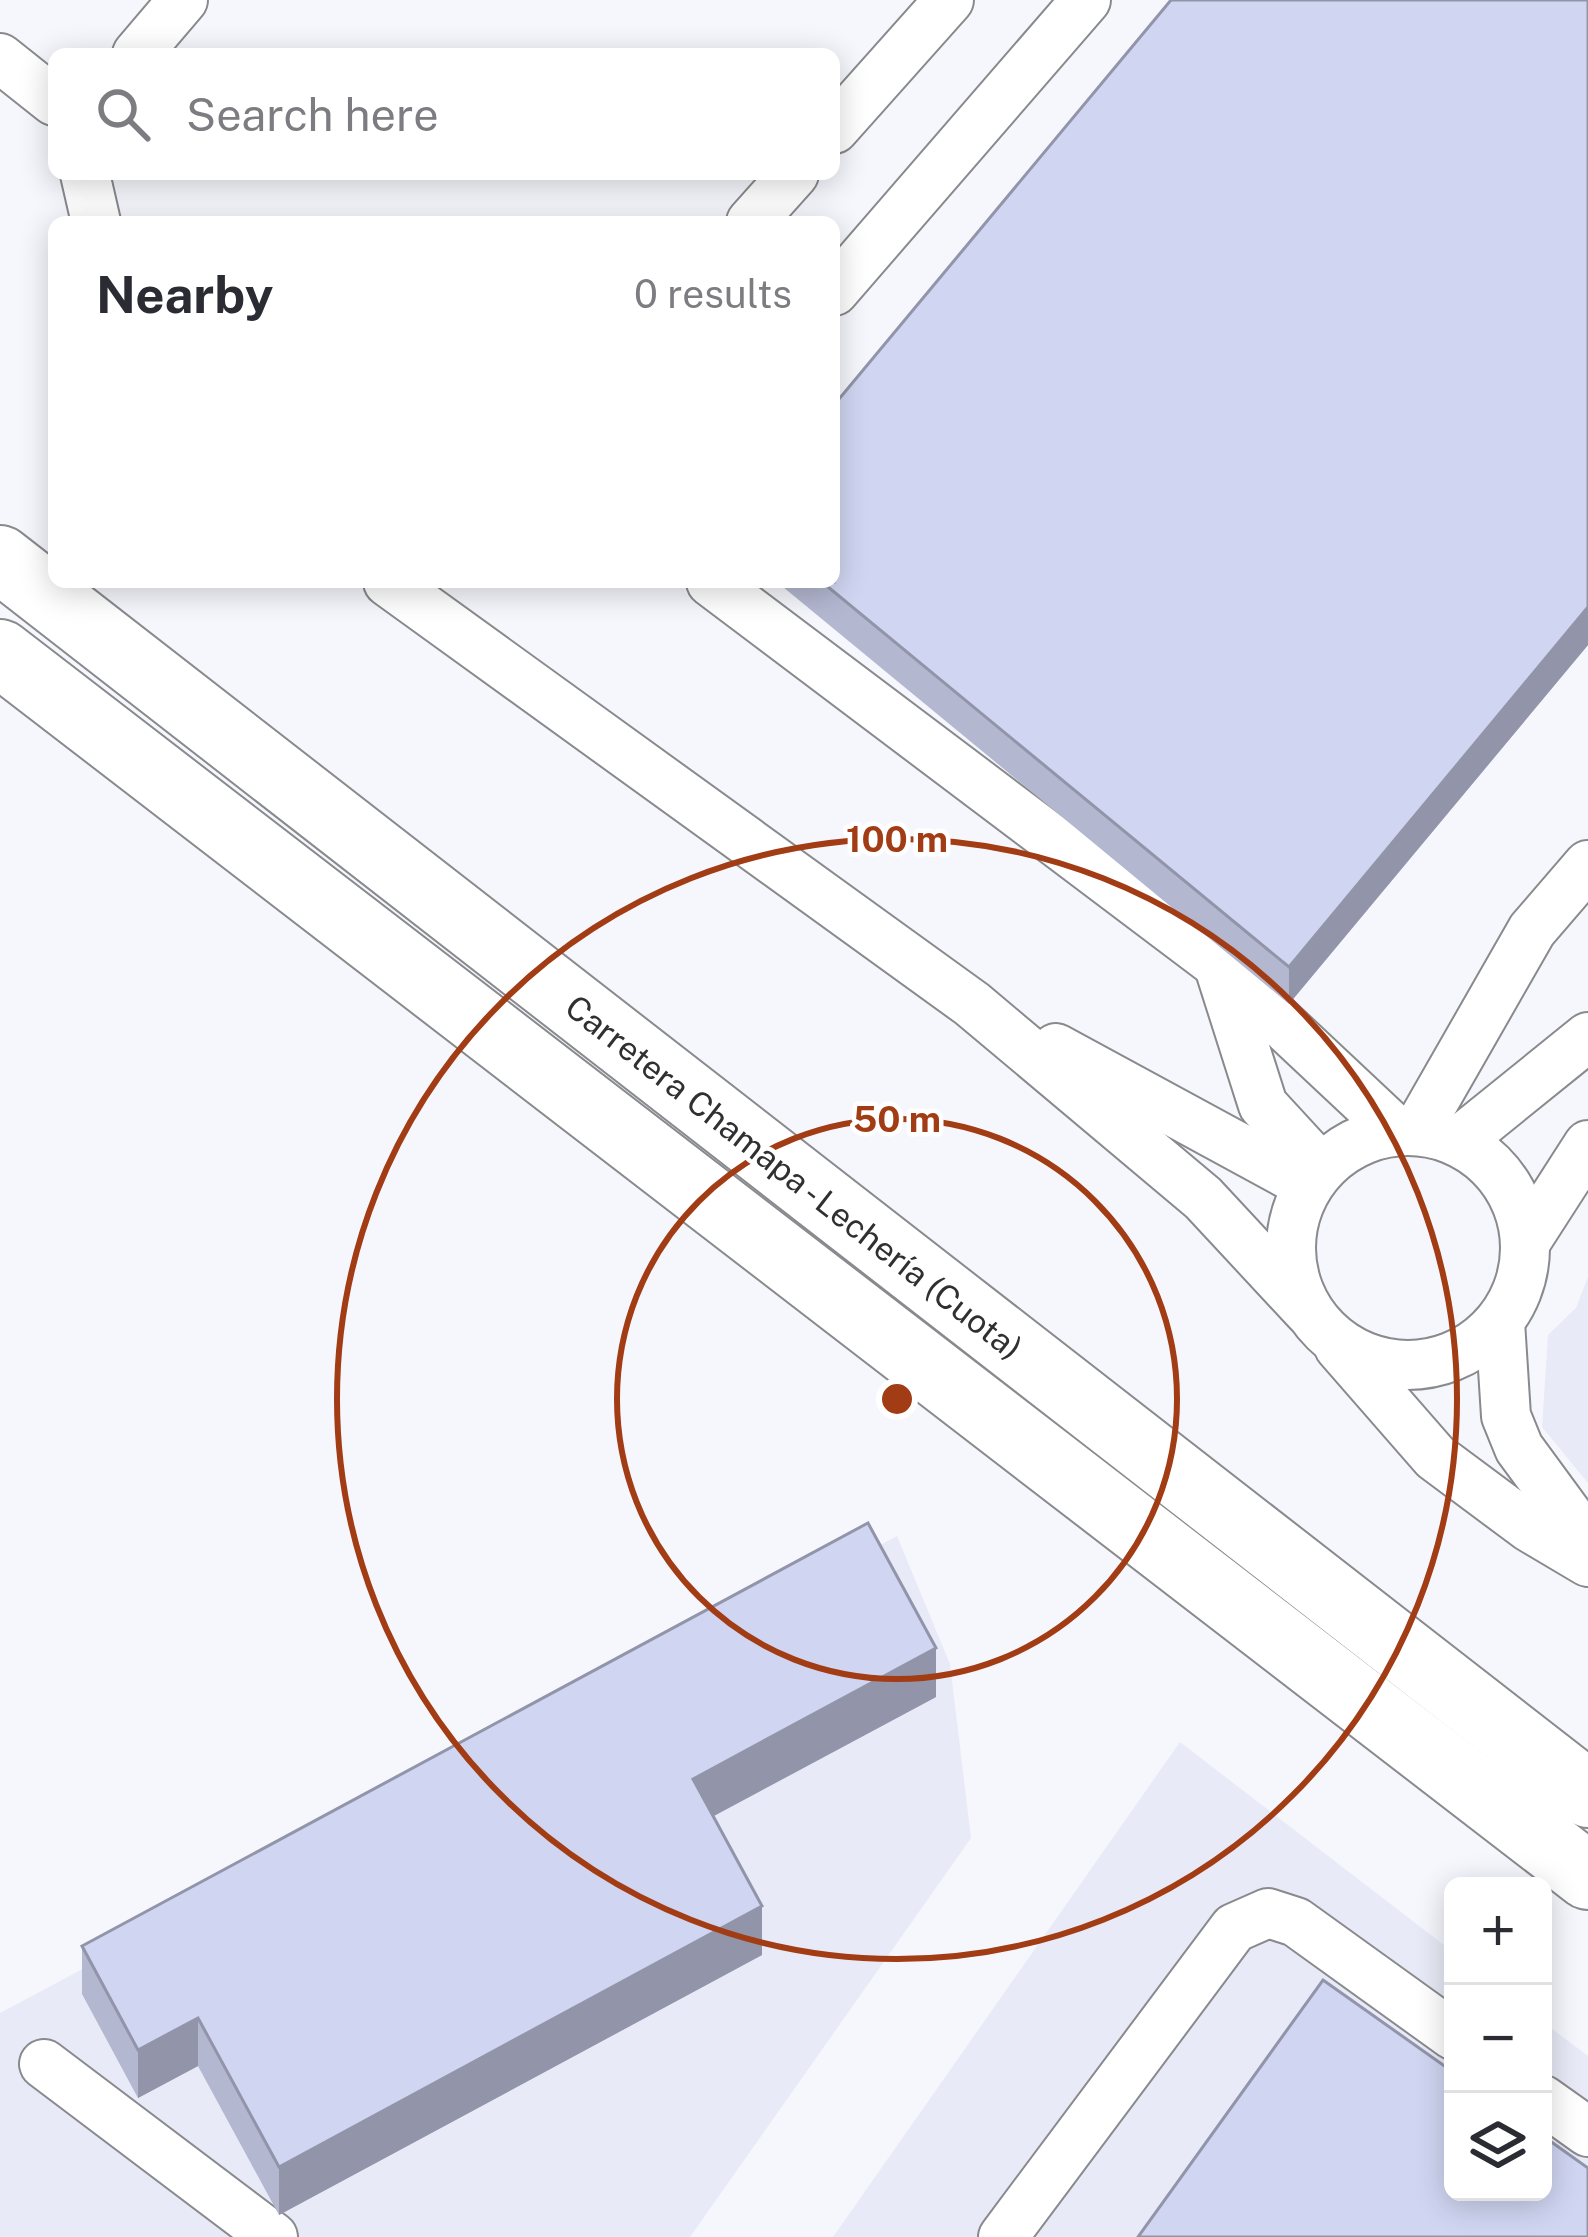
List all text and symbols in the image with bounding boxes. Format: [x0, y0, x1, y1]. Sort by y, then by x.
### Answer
search box [48, 48, 840, 180]
icon: search [90, 81, 156, 147]
text: Search here [186, 88, 439, 141]
text: Nearby [96, 265, 273, 324]
text: 0 results [634, 271, 792, 317]
text: 100 m [846, 818, 948, 860]
street label: Carretera Chamapa - Lechería (Cuota) [558, 987, 1030, 1367]
text: 50 m [853, 1098, 941, 1140]
centre of rings [876, 1378, 918, 1420]
map controls [1444, 1877, 1552, 2201]
button: + [1444, 1877, 1552, 1985]
button: − [1444, 1985, 1552, 2093]
button: layers [1444, 2093, 1552, 2201]

